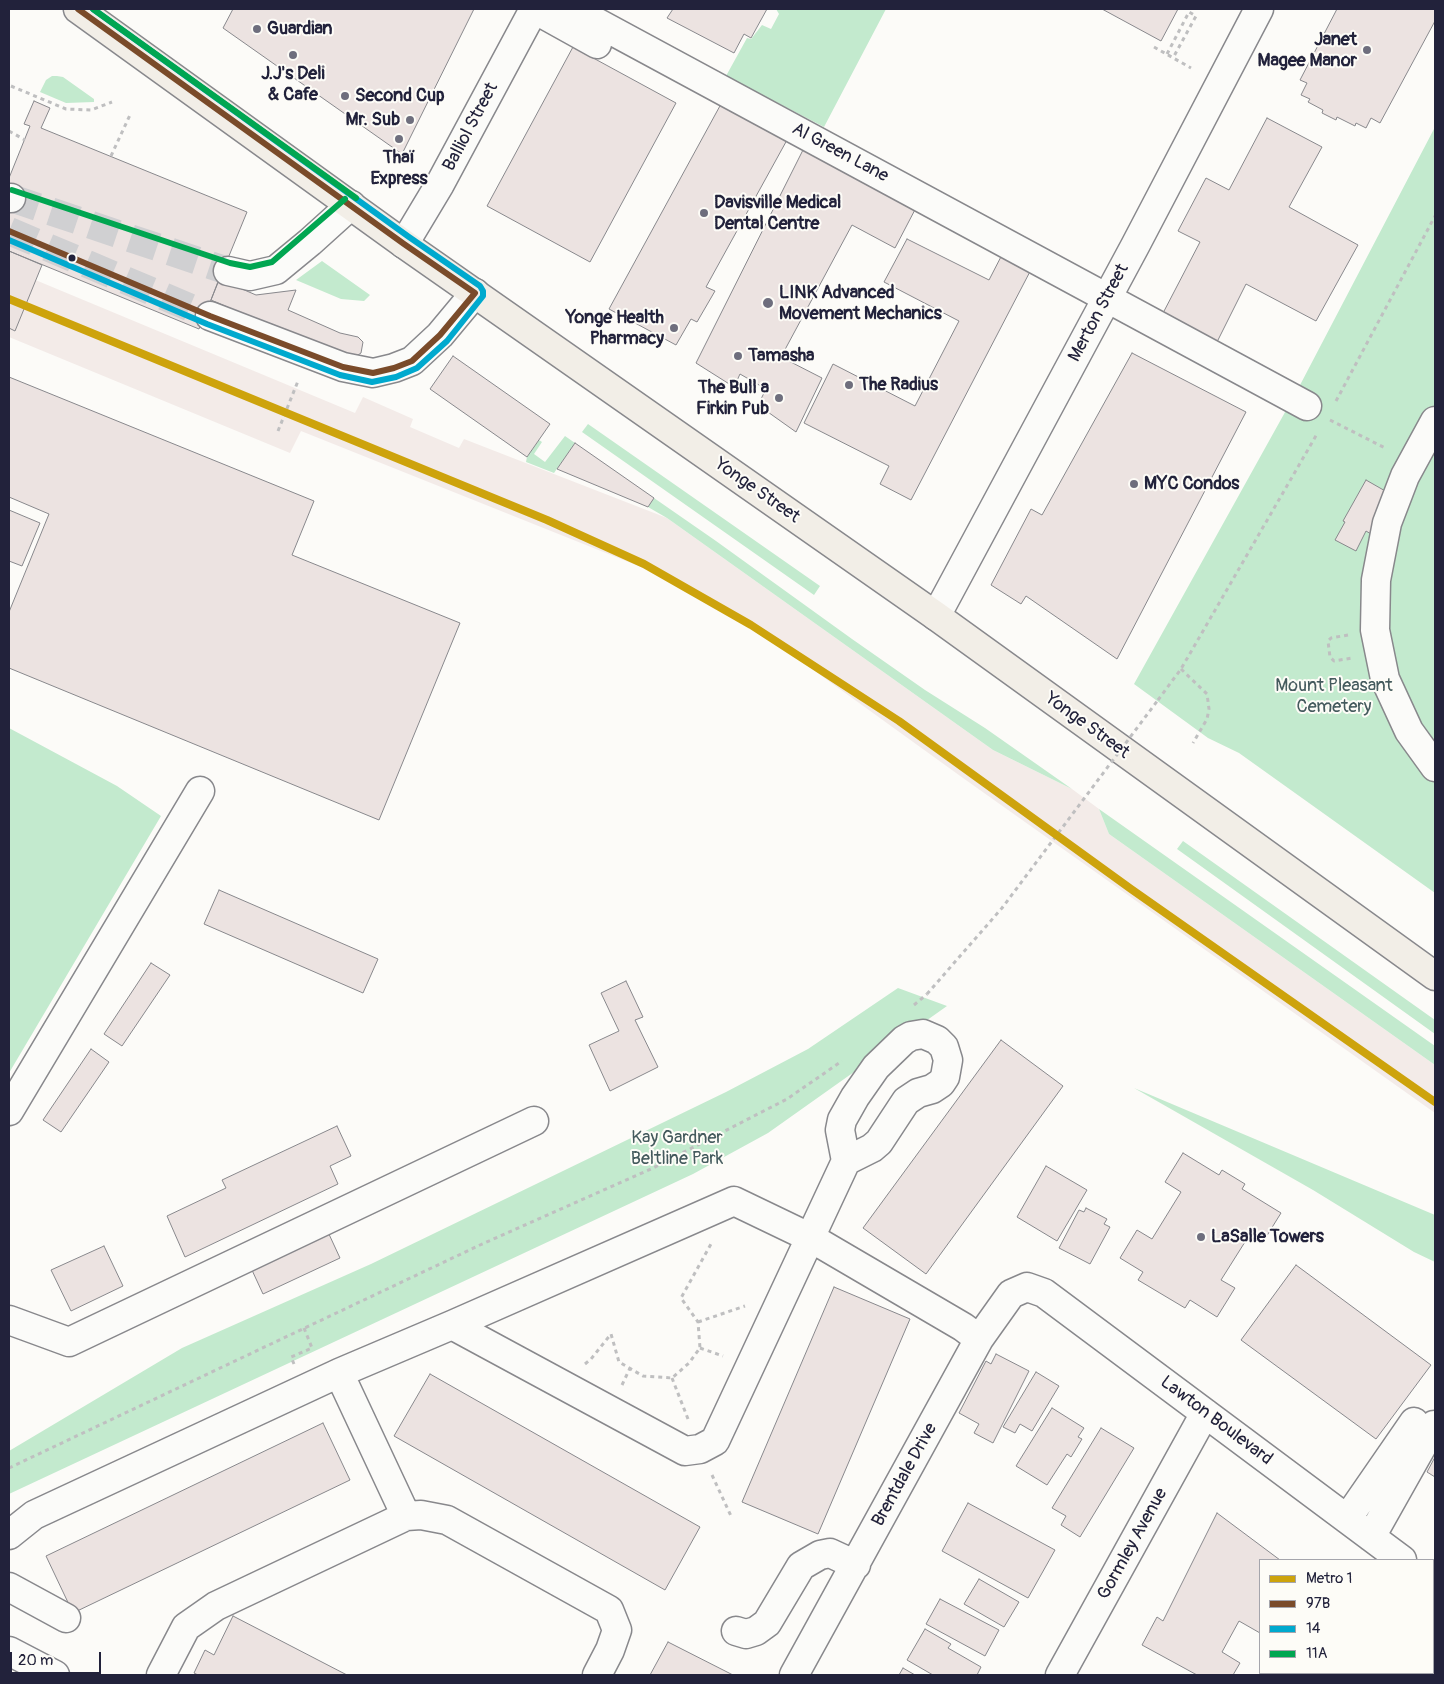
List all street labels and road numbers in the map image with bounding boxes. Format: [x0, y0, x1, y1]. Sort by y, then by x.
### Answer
street label: Balliol Street [439, 79, 503, 175]
street label: Al Green Lane [788, 118, 892, 188]
street label: Merton Street [1064, 260, 1134, 366]
street label: Yonge Street [710, 454, 804, 528]
street label: Yonge Street [1041, 688, 1133, 764]
street label: Lawton Boulevard [1156, 1372, 1276, 1470]
street label: Brentdale Drive [868, 1420, 942, 1530]
street label: Gormley Avenue [1093, 1484, 1173, 1604]

